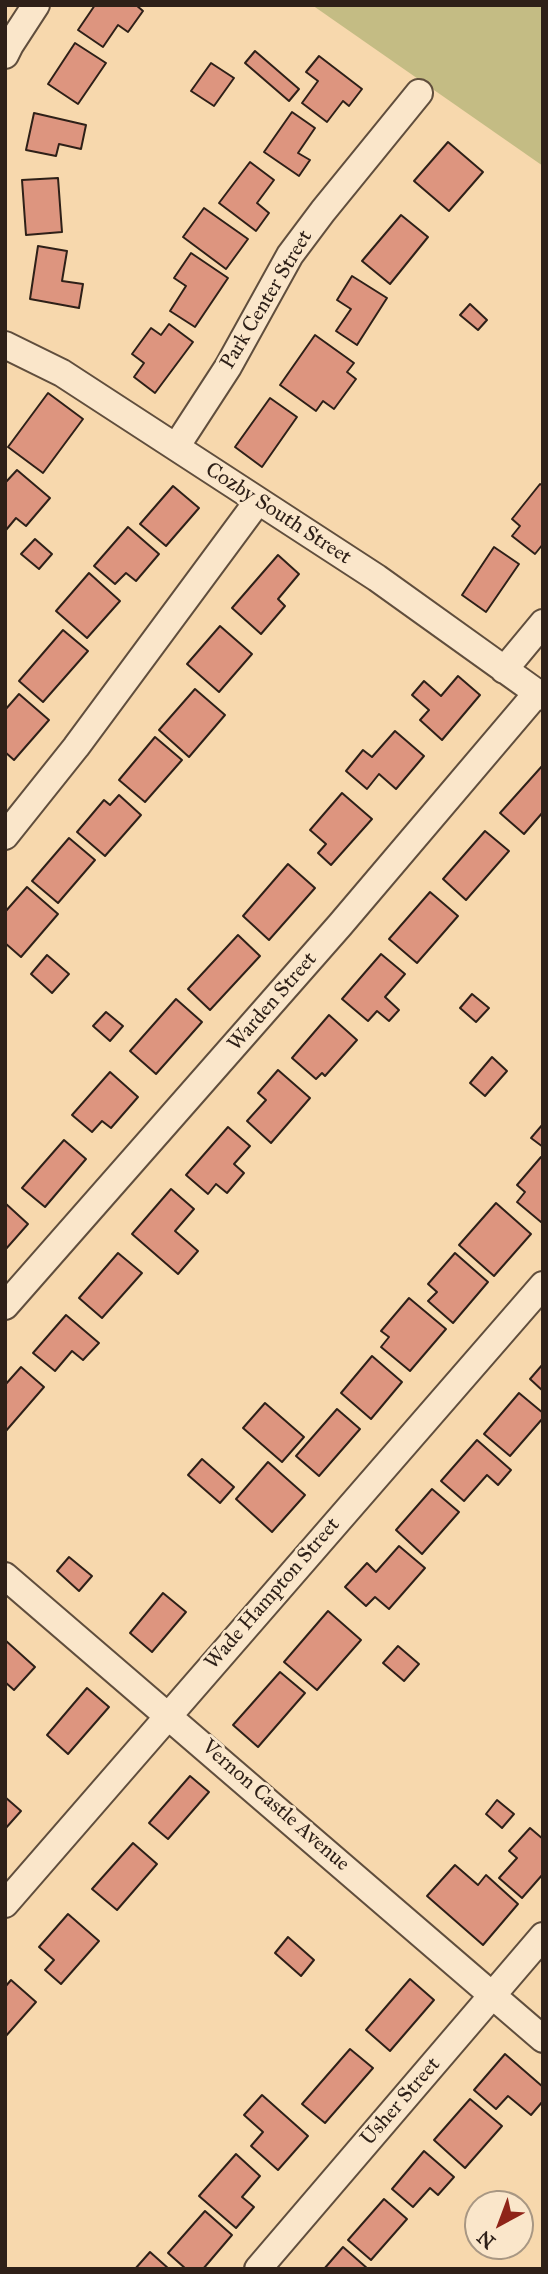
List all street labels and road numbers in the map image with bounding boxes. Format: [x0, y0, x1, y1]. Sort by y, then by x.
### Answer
street label: Park Center Street [216, 226, 318, 374]
street label: Cozby South Street [200, 457, 356, 571]
street label: Warden Street [223, 947, 323, 1057]
street label: Wade Hampton Street [200, 1513, 346, 1675]
street label: Vernon Castle Avenue [196, 1735, 354, 1877]
street label: Usher Street [356, 2053, 446, 2151]

